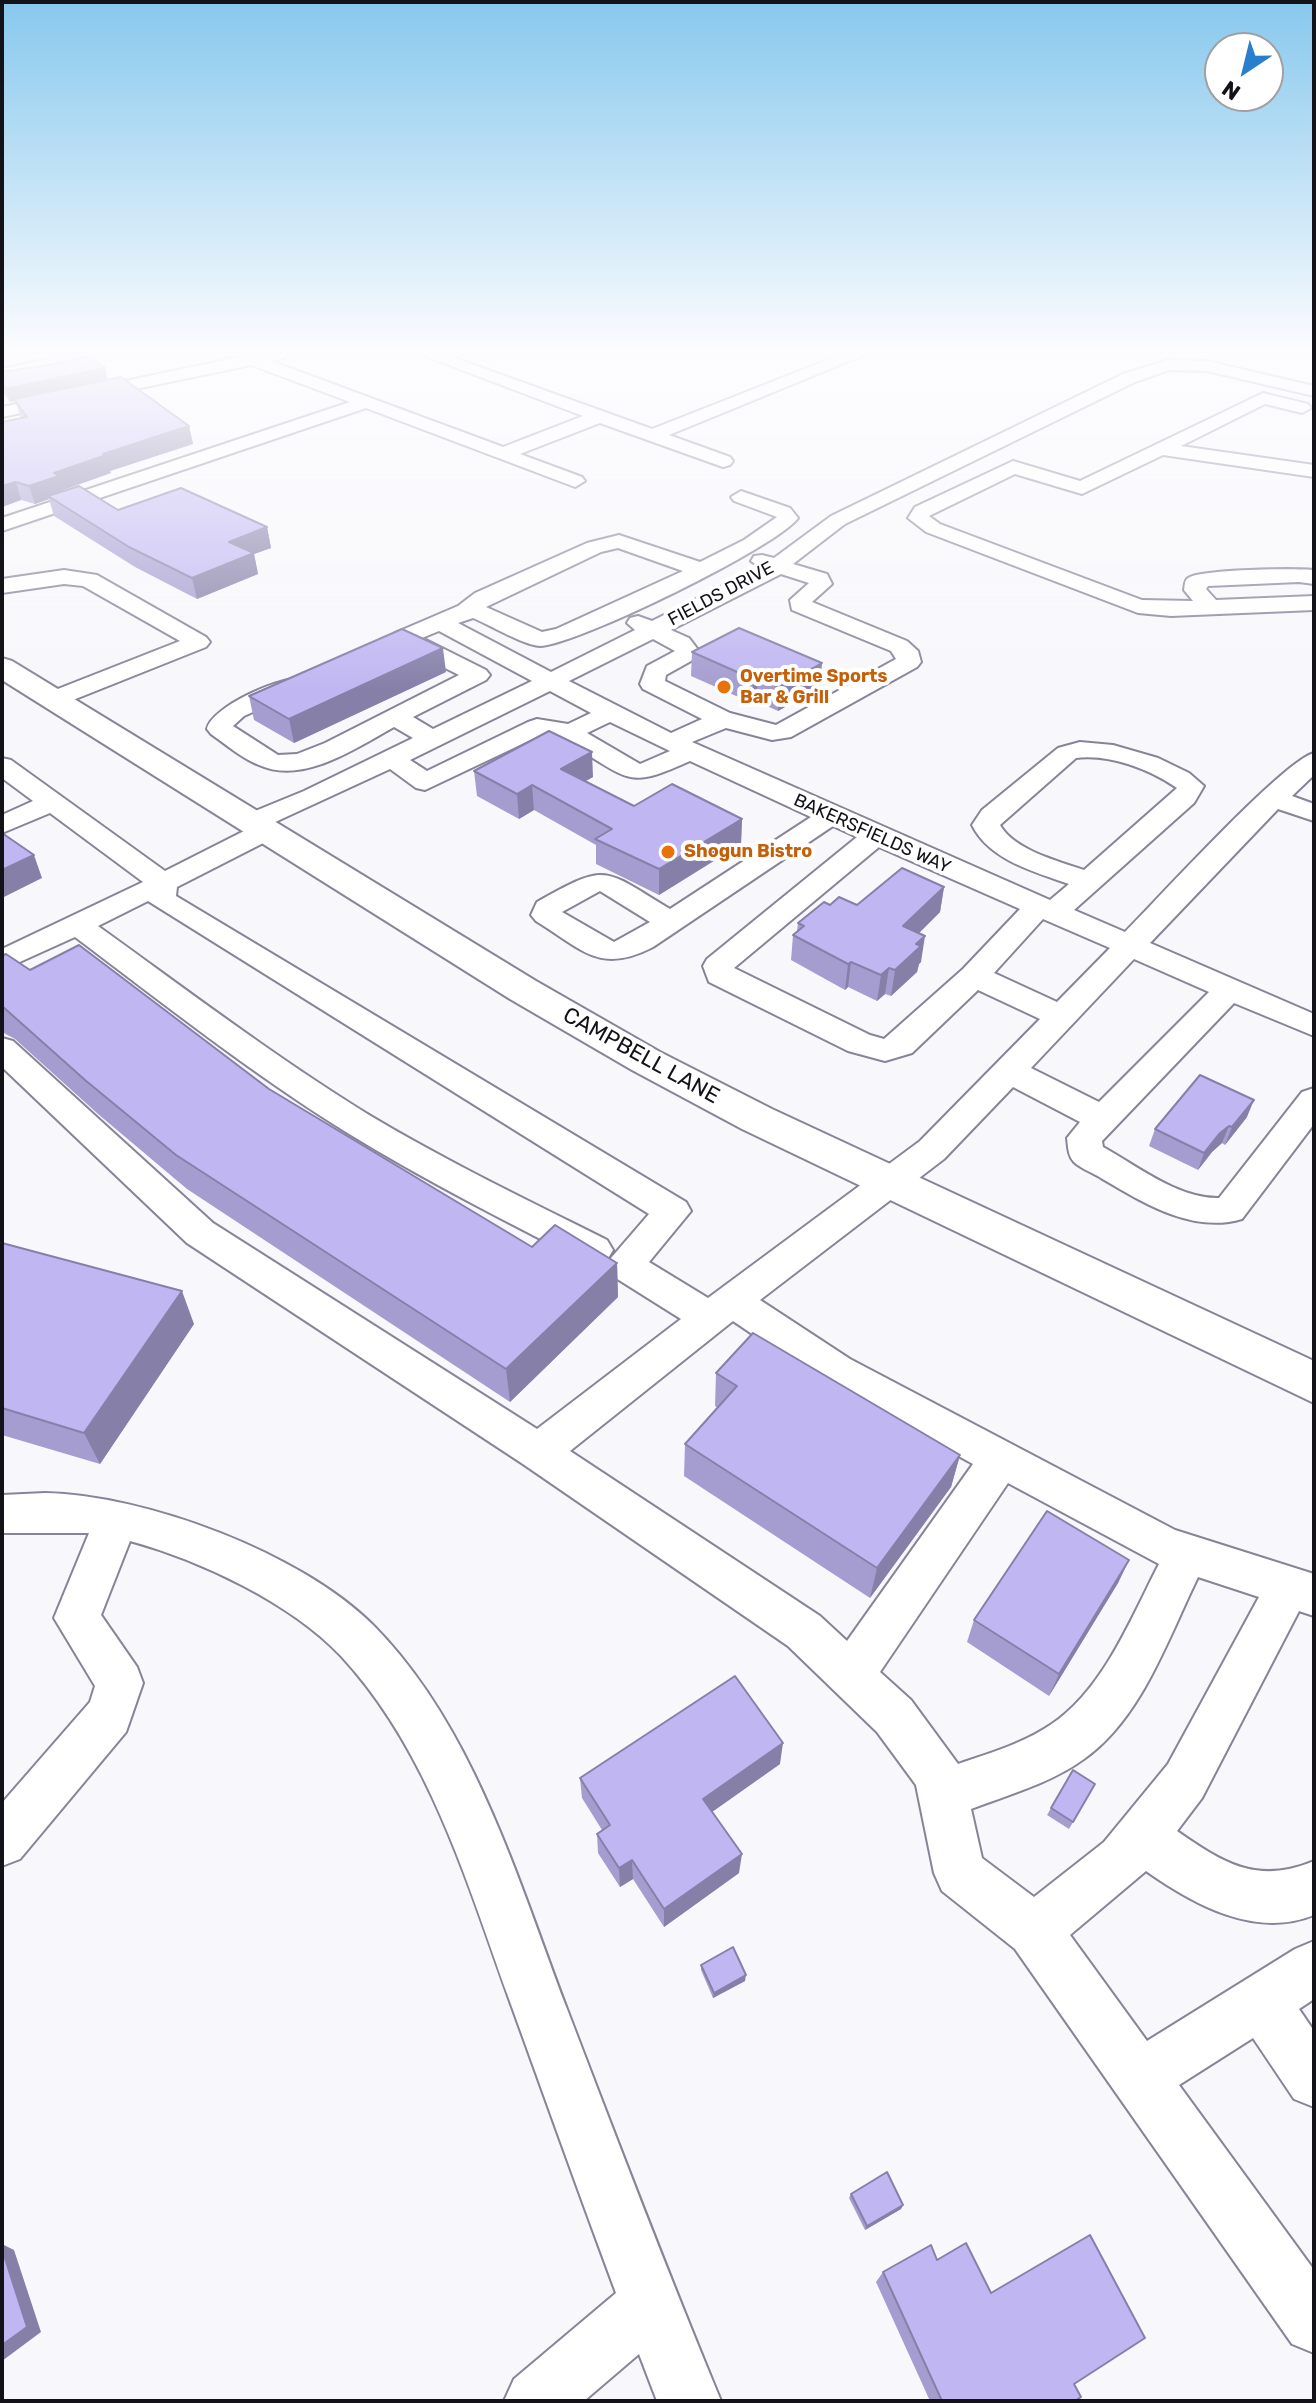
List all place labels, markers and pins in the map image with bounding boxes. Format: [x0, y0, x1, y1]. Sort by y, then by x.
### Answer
place label: Overtime Sports Bar & Grill [740, 666, 887, 708]
marker: Overtime Sports Bar & Grill [715, 678, 733, 696]
place label: Shogun Bistro [684, 841, 812, 863]
marker: Shogun Bistro [659, 843, 677, 861]

